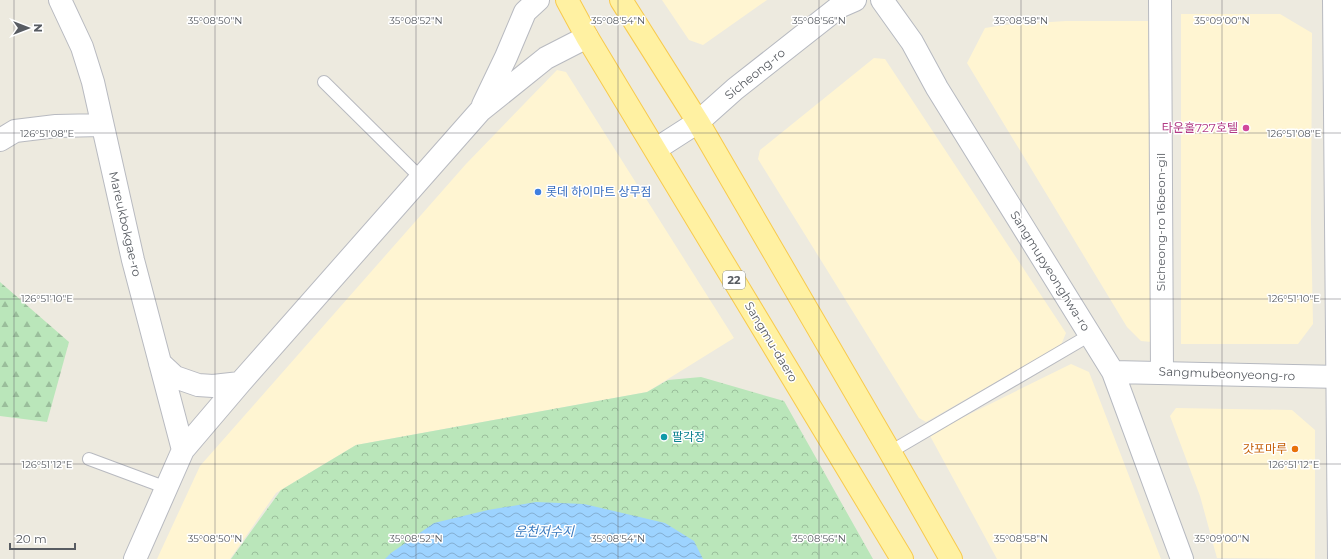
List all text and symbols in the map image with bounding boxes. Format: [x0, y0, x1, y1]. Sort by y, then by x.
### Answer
north arrow [8, 8, 48, 48]
text: 35°08'50"N [188, 14, 242, 27]
text: 35°08'52"N [389, 14, 443, 27]
text: 35°08'54"N [591, 14, 645, 27]
text: 35°08'56"N [792, 14, 846, 27]
text: 35°08'58"N [994, 14, 1048, 27]
text: 35°09'00"N [1194, 14, 1250, 27]
text: N [31, 24, 45, 32]
street label: Sicheong-ro [721, 45, 788, 102]
place label: 타운홀727호텔 [1162, 120, 1238, 135]
marker: 타운홀727호텔 [1241, 123, 1251, 133]
text: 126°51'08"E [20, 127, 74, 140]
text: 126°51'08"E [1267, 127, 1321, 140]
street label: Sicheong-ro 16beon-gil [1153, 153, 1168, 291]
street label: Mareukbokgae-ro [106, 170, 145, 278]
place label: 롯데 하이마트 상무점 [546, 184, 652, 199]
marker: 롯데 하이마트 상무점 [533, 187, 543, 197]
street label: Sangmupyeonghwa-ro [1007, 208, 1094, 334]
road number: 22 [723, 271, 745, 289]
text: 126°51'10"E [21, 292, 73, 305]
text: 126°51'10"E [1268, 292, 1320, 305]
street label: Sangmu-daero [742, 299, 801, 385]
street label: Sangmubeonyeong-ro [1159, 364, 1296, 383]
place label: 팔각정 [672, 429, 705, 444]
marker: 팔각정 [659, 432, 669, 442]
place label: 갓포마루 [1243, 441, 1287, 456]
marker: 갓포마루 [1290, 444, 1300, 454]
text: 126°51'12"E [22, 458, 73, 471]
text: 126°51'12"E [1269, 458, 1320, 471]
water label: 운천저수지 [514, 523, 575, 539]
scale bar [10, 525, 75, 551]
text: 20 m [16, 531, 47, 546]
text: 35°08'50"N [188, 532, 242, 545]
text: 35°08'52"N [389, 532, 443, 545]
text: 35°08'54"N [591, 532, 645, 545]
text: 35°08'56"N [792, 532, 846, 545]
text: 35°08'58"N [994, 532, 1048, 545]
text: 35°09'00"N [1194, 532, 1250, 545]

